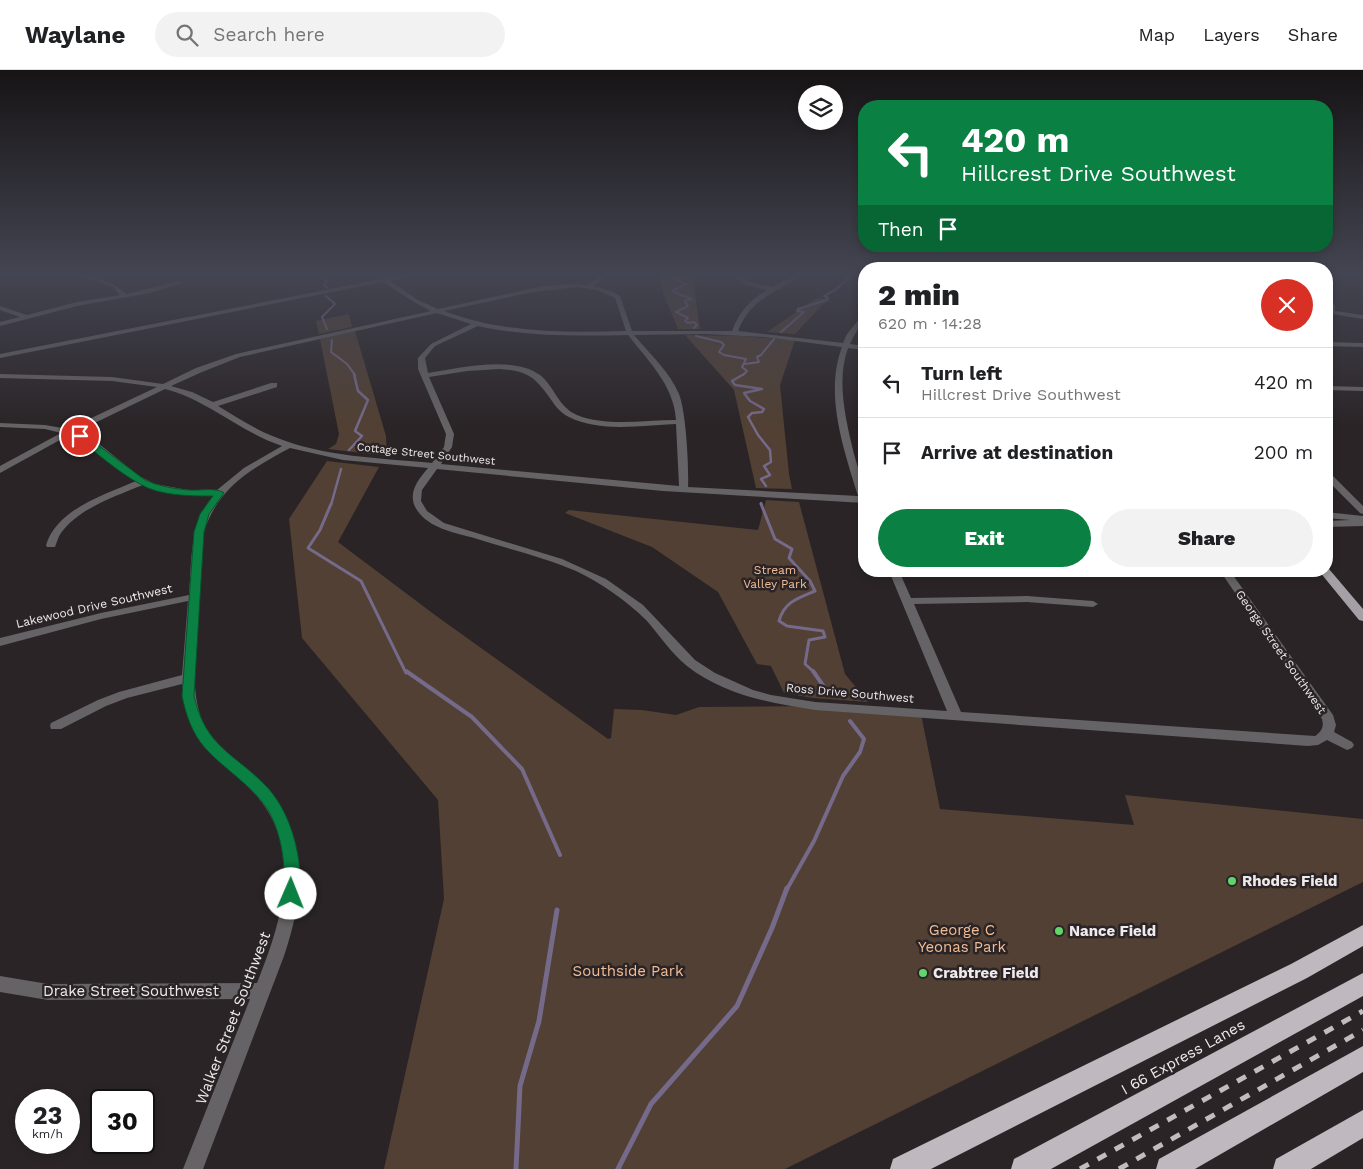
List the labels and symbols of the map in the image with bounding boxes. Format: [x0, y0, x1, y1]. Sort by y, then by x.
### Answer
pin [59, 415, 101, 457]
street label: Cottage Street Southwest [356, 440, 496, 468]
park label: Stream Valley Park [743, 563, 807, 591]
street label: Lakewood Drive Southwest [15, 581, 173, 631]
street label: George Street Southwest [1233, 587, 1329, 717]
street label: Ross Drive Southwest [785, 680, 915, 706]
position arrow [264, 867, 316, 919]
place label: Rhodes Field [1242, 872, 1338, 890]
marker: Rhodes Field [1226, 875, 1238, 887]
park label: George C Yeonas Park [918, 921, 1007, 956]
place label: Nance Field [1069, 922, 1156, 940]
marker: Nance Field [1053, 925, 1065, 937]
street label: Walker Street Southwest [192, 929, 275, 1107]
park label: Southside Park [573, 962, 684, 980]
place label: Crabtree Field [933, 964, 1039, 982]
marker: Crabtree Field [917, 967, 929, 979]
street label: Drake Street Southwest [43, 982, 220, 1000]
street label: I 66 Express Lanes [1118, 1015, 1248, 1098]
speed limit sign: 30 [90, 1089, 155, 1154]

